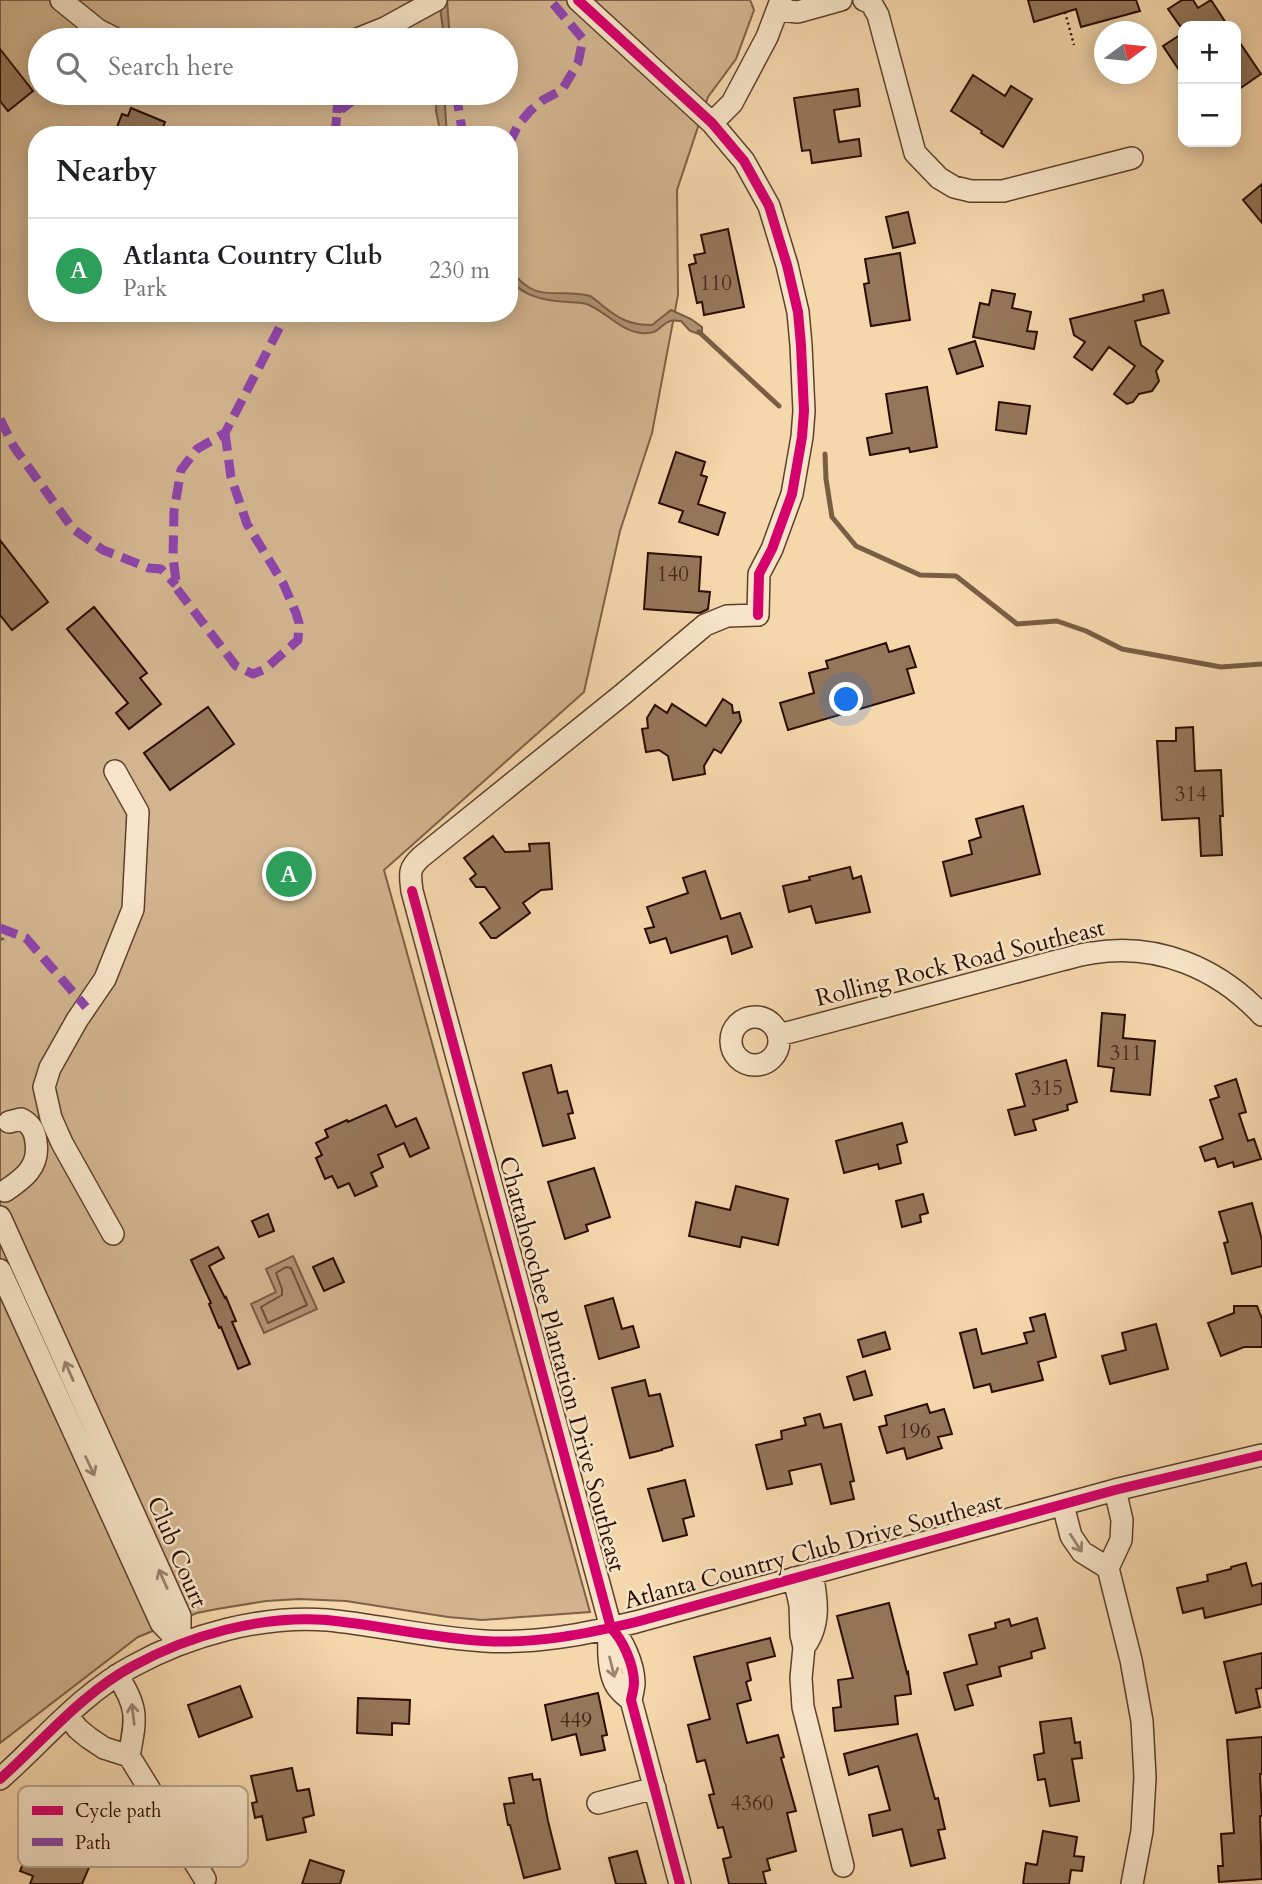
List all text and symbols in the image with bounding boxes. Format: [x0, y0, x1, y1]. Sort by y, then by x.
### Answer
north arrow [1094, 21, 1157, 84]
map controls [1178, 21, 1241, 147]
button: + [1178, 21, 1241, 84]
search box [28, 28, 518, 105]
icon: search [52, 48, 90, 86]
text: Search here [108, 49, 234, 84]
button: − [1178, 84, 1241, 147]
text: Nearby [56, 151, 157, 192]
text: Atlanta Country Club [123, 238, 383, 273]
text: A [70, 255, 88, 286]
text: 230 m [429, 255, 490, 286]
house number: 110 [700, 269, 732, 298]
text: Park [123, 273, 167, 304]
house number: 140 [657, 560, 689, 589]
your location [829, 682, 863, 716]
house number: 314 [1175, 780, 1207, 809]
pin: A [266, 848, 312, 900]
street label: Rolling Rock Road Southeast [812, 911, 1108, 1015]
house number: 311 [1110, 1039, 1142, 1068]
house number: 315 [1031, 1074, 1063, 1103]
street label: Chattahoochee Plantation Drive Southeast [491, 1153, 634, 1576]
one-way arrow [62, 1361, 75, 1382]
house number: 196 [899, 1417, 931, 1446]
one-way arrow [83, 1455, 97, 1476]
street label: Atlanta Country Club Drive Southeast [620, 1484, 1006, 1617]
street label: Club Court [139, 1491, 215, 1613]
one-way arrow [1069, 1533, 1084, 1552]
one-way arrow [156, 1569, 169, 1590]
one-way arrow [606, 1655, 619, 1678]
one-way arrow [127, 1703, 140, 1726]
house number: 449 [560, 1706, 592, 1735]
legend [18, 1786, 248, 1867]
house number: 4360 [730, 1789, 774, 1818]
text: Cycle path [75, 1798, 162, 1824]
text: Path [75, 1830, 111, 1856]

